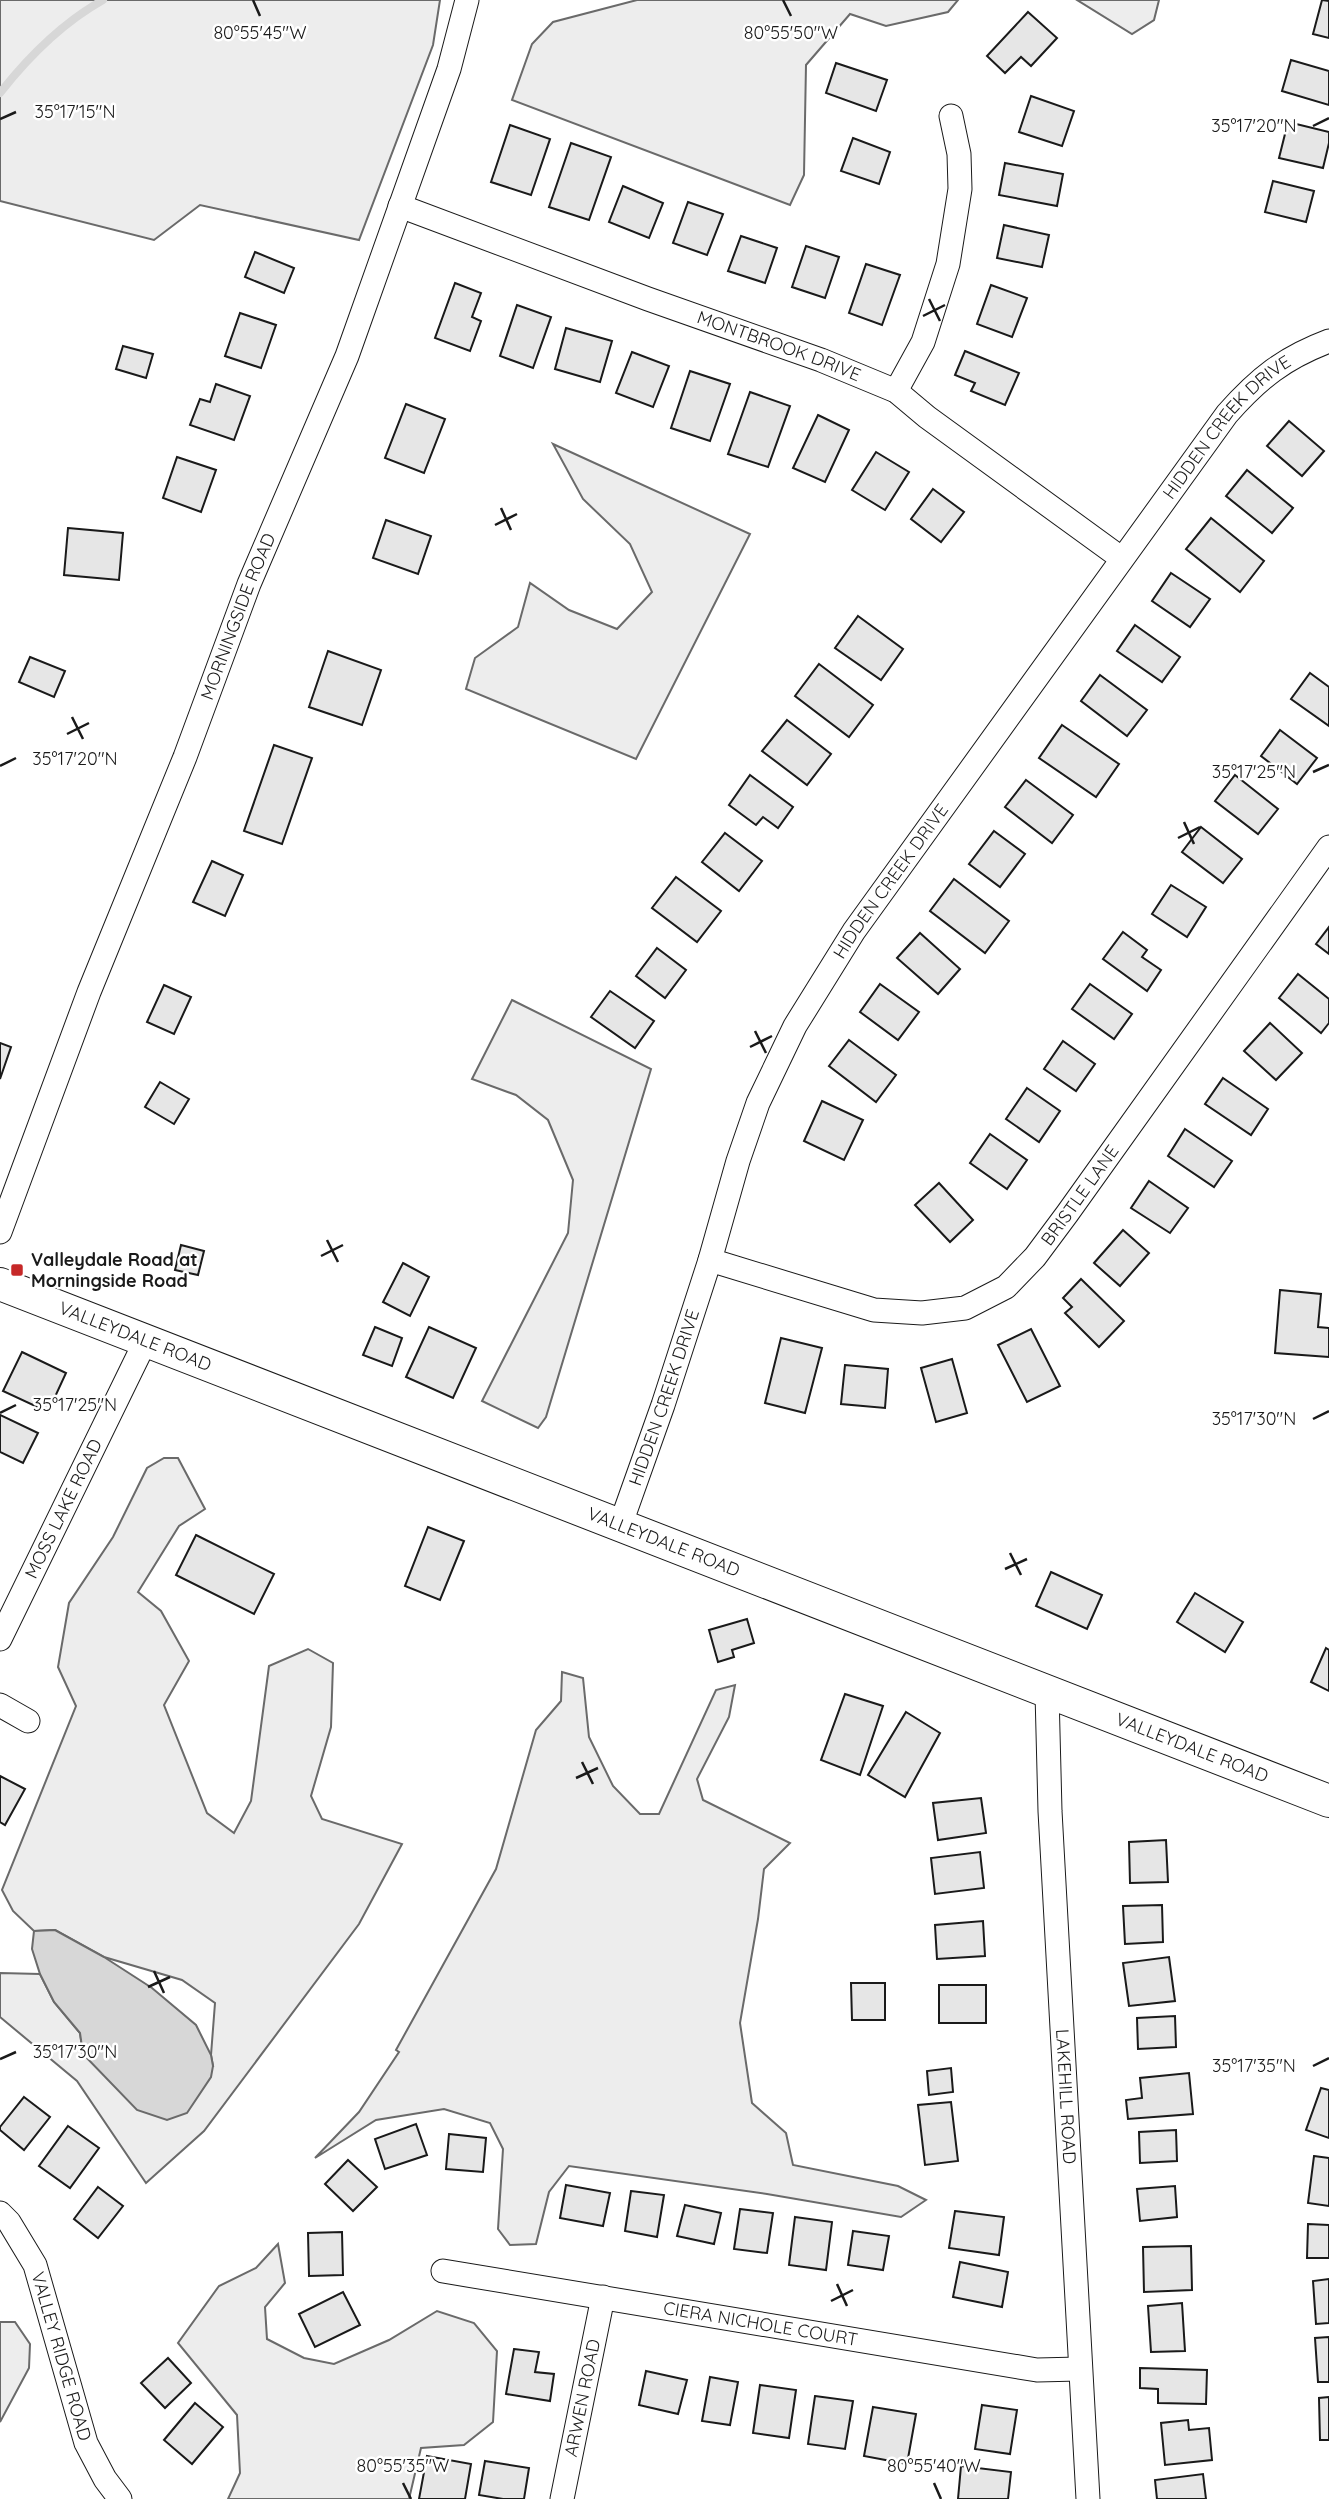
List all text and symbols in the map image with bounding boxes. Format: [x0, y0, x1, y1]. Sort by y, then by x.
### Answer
text: 80°55'45"W [213, 21, 307, 44]
text: 80°55'50"W [744, 21, 838, 44]
text: 35°17'15"N [34, 100, 116, 123]
text: 35°17'20"N [1211, 114, 1297, 137]
street label: MONTBROOK DRIVE [694, 305, 864, 386]
street label: HIDDEN CREEK DRIVE [1157, 350, 1295, 503]
street label: MORNINGSIDE ROAD [195, 529, 281, 703]
text: 35°17'20"N [32, 747, 118, 770]
text: 35°17'25"N [1212, 760, 1296, 783]
street label: HIDDEN CREEK DRIVE [828, 799, 953, 963]
street label: BRISTLE LANE [1036, 1140, 1124, 1250]
place label: Valleydale Road at Morningside Road [31, 1248, 198, 1292]
marker: Valleydale Road at Morningside Road [9, 1262, 25, 1278]
street label: VALLEYDALE ROAD [56, 1296, 215, 1376]
street label: HIDDEN CREEK DRIVE [623, 1306, 704, 1489]
text: 35°17'25"N [33, 1393, 117, 1416]
text: 35°17'30"N [1212, 1407, 1296, 1430]
street label: MOSS LAKE ROAD [19, 1435, 107, 1582]
street label: VALLEYDALE ROAD [584, 1502, 743, 1582]
street label: VALLEYDALE ROAD [1113, 1707, 1272, 1787]
street label: LAKEHILL ROAD [1051, 2028, 1081, 2165]
text: 35°17'30"N [33, 2040, 117, 2063]
text: 35°17'35"N [1212, 2054, 1296, 2077]
street label: VALLEY RIDGE ROAD [27, 2269, 97, 2443]
street label: CIERA NICHOLE COURT [662, 2296, 860, 2351]
street label: ARWEN ROAD [559, 2337, 605, 2459]
text: 80°55'35"W [356, 2454, 450, 2477]
text: 80°55'40"W [887, 2454, 981, 2477]

